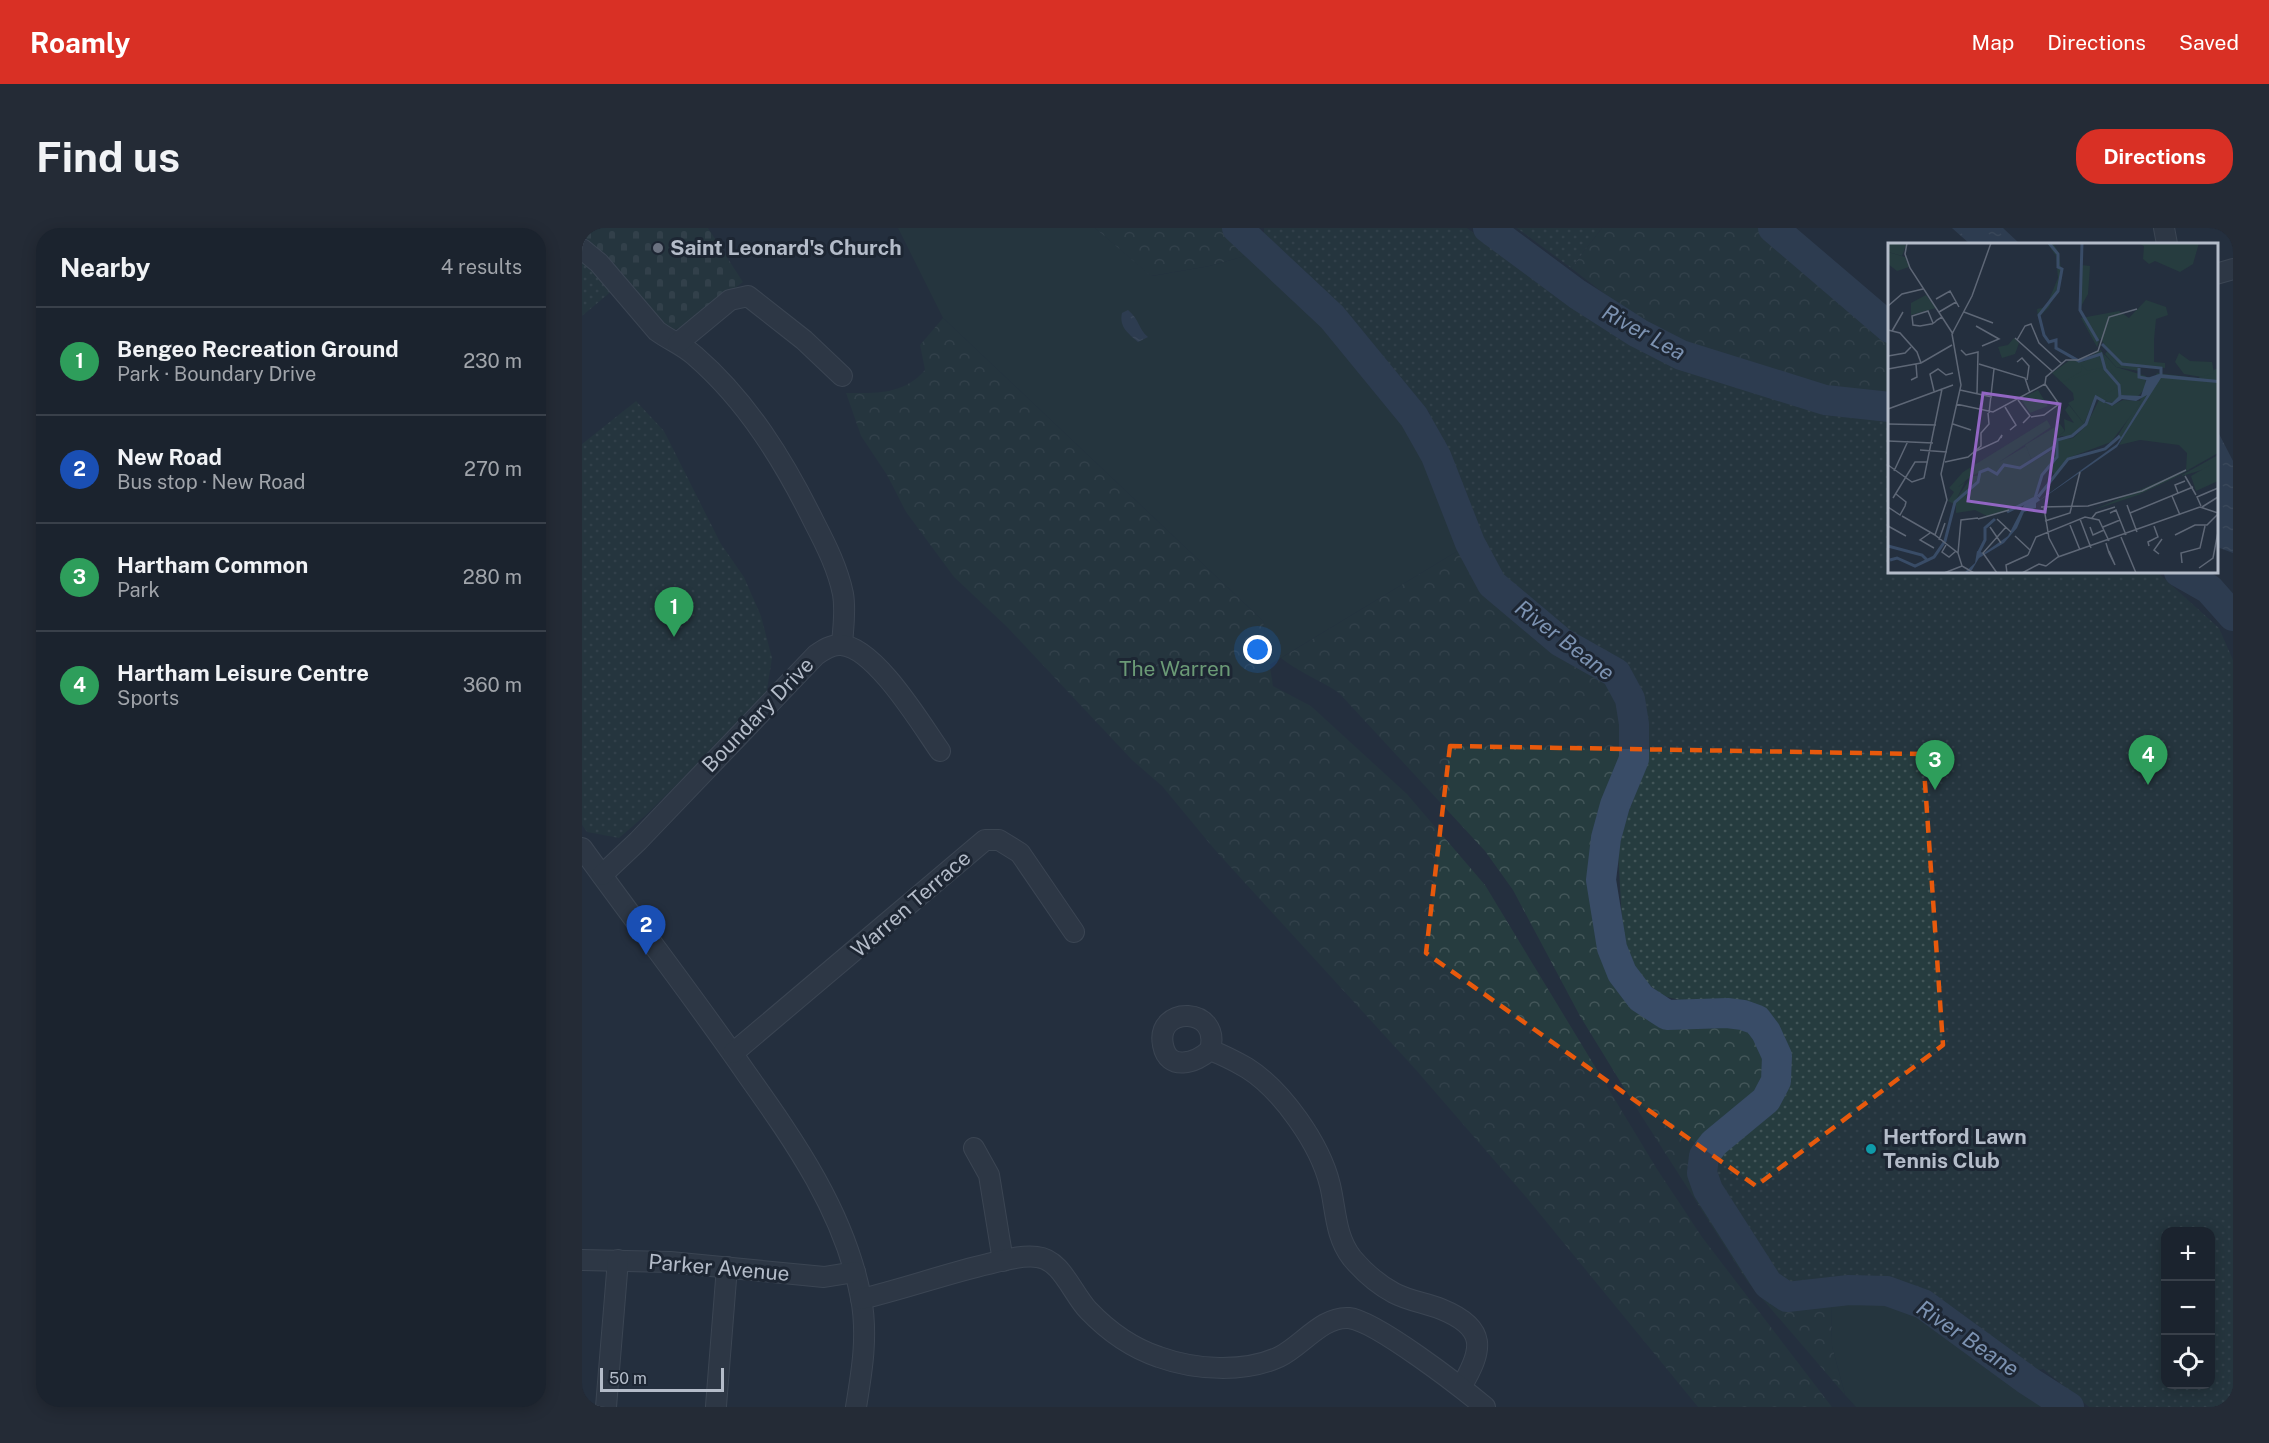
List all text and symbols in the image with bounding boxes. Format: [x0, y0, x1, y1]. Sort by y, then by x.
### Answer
text: Roamly [30, 26, 130, 59]
text: Map [1972, 30, 2014, 55]
text: Directions [2047, 30, 2146, 55]
text: Saved [2179, 30, 2239, 55]
button: Directions [2076, 129, 2233, 184]
text: Find us [36, 132, 180, 181]
place label: Saint Leonard's Church [670, 235, 902, 260]
marker: Saint Leonard's Church [651, 241, 665, 255]
inset map [1888, 243, 2218, 573]
text: Nearby [60, 252, 150, 283]
text: 4 results [441, 255, 522, 279]
water label: River Lea [1598, 299, 1690, 365]
text: Bengeo Recreation Ground [117, 336, 399, 362]
text: 1 [75, 349, 84, 373]
text: 230 m [463, 349, 522, 373]
text: Park · Boundary Drive [117, 362, 316, 386]
text: New Road [117, 444, 222, 470]
text: 2 [73, 457, 86, 481]
text: 270 m [464, 457, 522, 481]
text: Bus stop · New Road [117, 470, 306, 494]
text: Hartham Common [117, 552, 308, 578]
text: 3 [73, 565, 86, 589]
text: 280 m [463, 565, 522, 589]
text: Park [117, 578, 160, 602]
pin: 1 [654, 588, 694, 637]
water label: River Beane [1510, 594, 1620, 686]
your location [1243, 635, 1272, 664]
street label: Boundary Drive [697, 652, 819, 777]
park label: The Warren [1119, 656, 1231, 681]
text: Hartham Leisure Centre [117, 660, 369, 686]
text: 4 [73, 673, 86, 697]
text: 360 m [463, 673, 522, 697]
text: Sports [117, 686, 179, 710]
pin: 4 [2128, 736, 2168, 785]
pin: 3 [1916, 740, 1954, 790]
street label: Warren Terrace [846, 845, 975, 962]
pin: 2 [626, 906, 666, 955]
place label: Hertford Lawn Tennis Club [1883, 1124, 2027, 1173]
marker: Hertford Lawn Tennis Club [1864, 1142, 1878, 1156]
map controls [2161, 1227, 2215, 1389]
button: + [2161, 1227, 2215, 1281]
street label: Parker Avenue [647, 1249, 791, 1286]
button: − [2161, 1281, 2215, 1335]
water label: River Beane [1912, 1294, 2024, 1382]
button: locate [2161, 1335, 2215, 1389]
scale bar [600, 1365, 724, 1392]
text: 50 m [609, 1369, 647, 1388]

